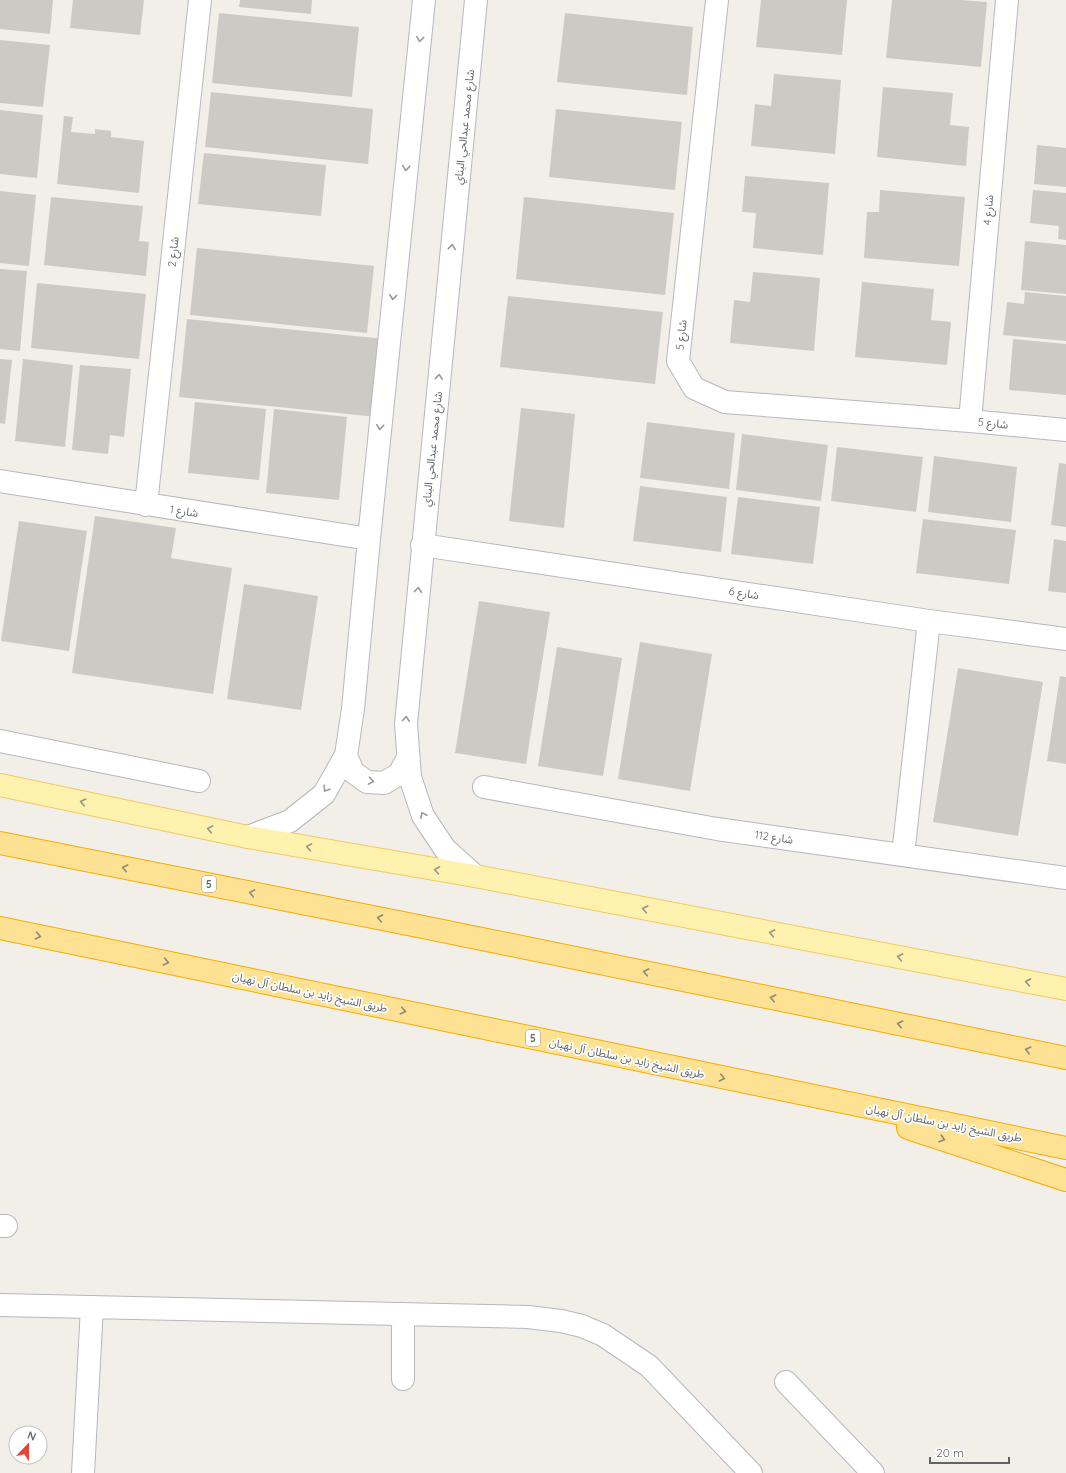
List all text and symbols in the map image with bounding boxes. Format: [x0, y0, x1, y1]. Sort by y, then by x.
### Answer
one-way arrow [415, 36, 424, 42]
street label: شارع محمد عبدالحي البناي [451, 68, 480, 186]
one-way arrow [402, 165, 411, 171]
street label: شارع 4 [980, 194, 997, 226]
street label: شارع 2 [164, 236, 183, 268]
one-way arrow [447, 244, 456, 250]
one-way arrow [389, 294, 398, 300]
street label: شارع 5 [672, 319, 691, 351]
one-way arrow [434, 374, 443, 380]
street label: شارع محمد عبدالحي البناي [419, 390, 448, 508]
street label: شارع 5 [977, 414, 1009, 433]
one-way arrow [376, 424, 385, 430]
street label: شارع 1 [169, 502, 200, 521]
street label: شارع 6 [728, 584, 760, 603]
one-way arrow [413, 587, 422, 593]
one-way arrow [402, 716, 411, 722]
one-way arrow [368, 776, 375, 785]
one-way arrow [323, 785, 331, 792]
one-way arrow [80, 799, 86, 807]
one-way arrow [420, 812, 428, 820]
one-way arrow [207, 825, 213, 833]
street label: شارع 112 [754, 827, 794, 848]
one-way arrow [306, 843, 312, 852]
one-way arrow [122, 864, 128, 872]
one-way arrow [434, 866, 440, 874]
road number: 5 [202, 876, 216, 892]
one-way arrow [249, 889, 255, 898]
one-way arrow [641, 905, 648, 913]
one-way arrow [377, 914, 383, 923]
one-way arrow [769, 929, 775, 938]
one-way arrow [35, 932, 41, 940]
one-way arrow [897, 954, 903, 962]
one-way arrow [162, 958, 169, 966]
street label: طريق الشيخ زايد بن سلطان آل نهيان [231, 969, 389, 1016]
one-way arrow [643, 969, 649, 977]
one-way arrow [1025, 978, 1031, 986]
one-way arrow [770, 995, 776, 1003]
one-way arrow [399, 1007, 406, 1015]
one-way arrow [897, 1021, 904, 1029]
road number: 5 [526, 1030, 540, 1046]
street label: طريق الشيخ زايد بن سلطان آل نهيان [548, 1035, 706, 1082]
one-way arrow [1025, 1047, 1031, 1055]
one-way arrow [719, 1073, 725, 1081]
street label: طريق الشيخ زايد بن سلطان آل نهيان [865, 1101, 1023, 1146]
one-way arrow [939, 1134, 946, 1143]
north arrow [8, 1425, 48, 1465]
text: N [25, 1428, 38, 1444]
scale bar [930, 1439, 1009, 1465]
text: 20 m [936, 1445, 964, 1460]

